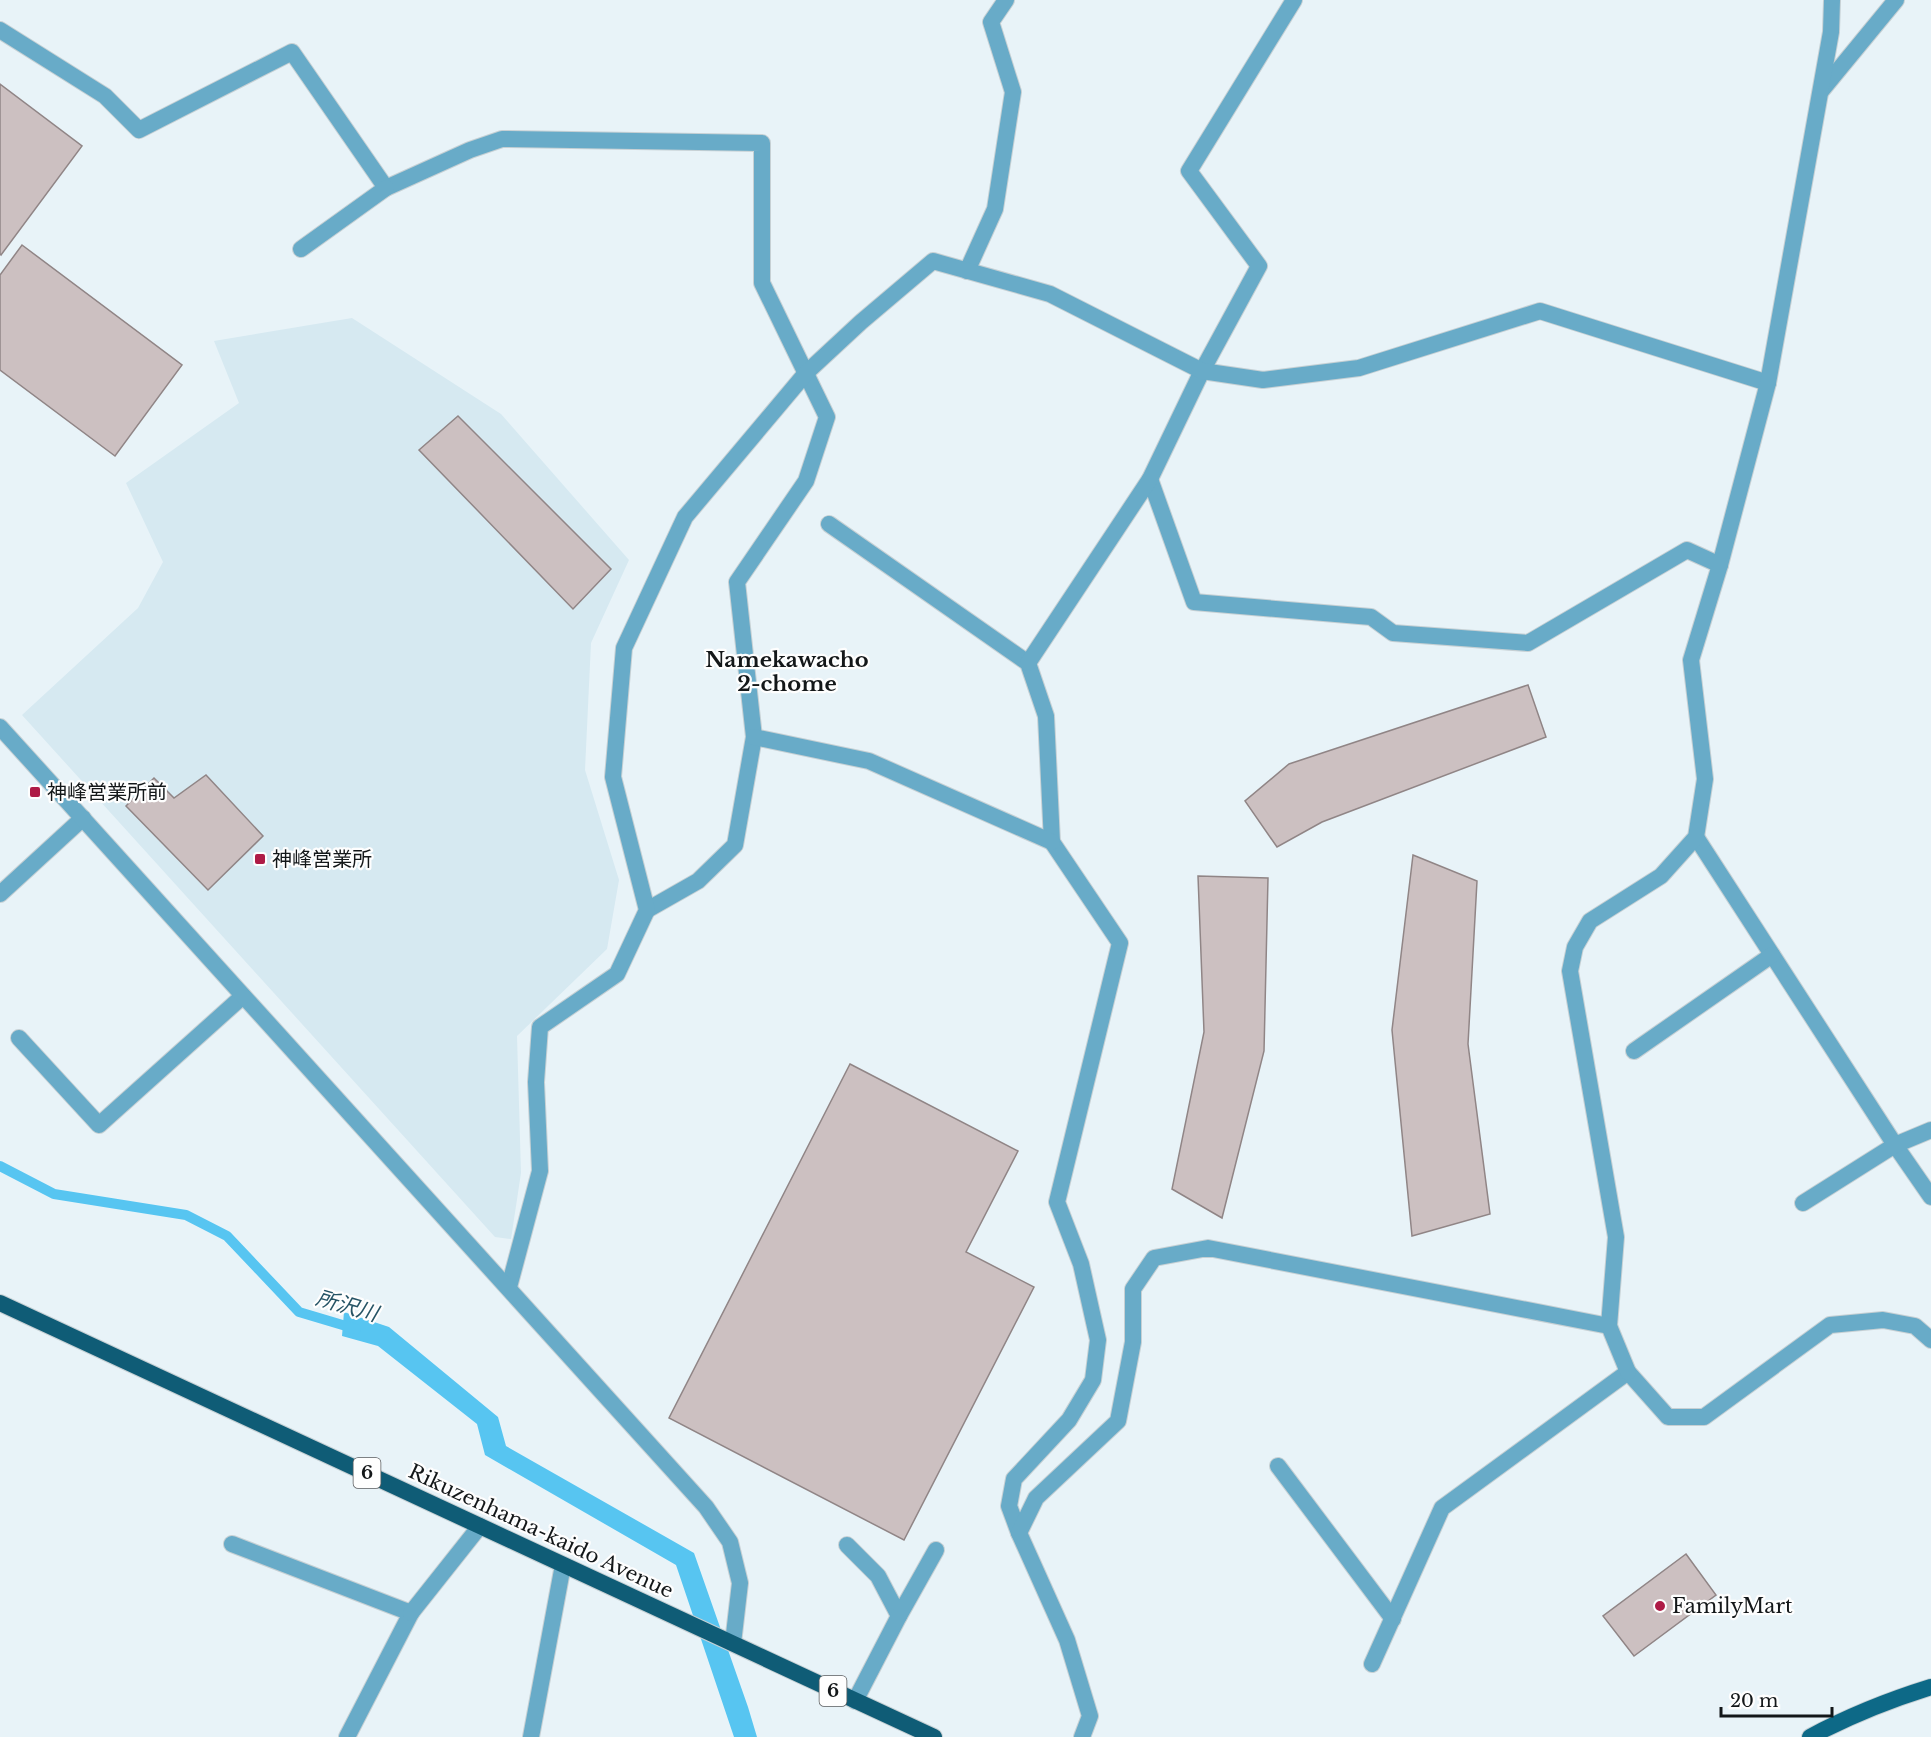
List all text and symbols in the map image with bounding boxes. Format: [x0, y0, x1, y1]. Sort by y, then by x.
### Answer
district label: Namekawacho 2-chome [705, 647, 869, 697]
place label: 神峰営業所前 [47, 780, 167, 804]
marker: 神峰営業所前 [28, 785, 42, 799]
place label: 神峰営業所 [272, 847, 372, 871]
marker: 神峰営業所 [253, 852, 267, 866]
water label: 所沢川 [313, 1285, 383, 1328]
road number: 6 [354, 1458, 380, 1488]
street label: Rikuzenhama-kaido Avenue [405, 1459, 677, 1603]
place label: FamilyMart [1672, 1594, 1793, 1618]
marker: FamilyMart [1653, 1599, 1667, 1613]
road number: 6 [820, 1676, 846, 1706]
scale bar [1721, 1680, 1832, 1718]
text: 20 m [1730, 1690, 1778, 1712]

